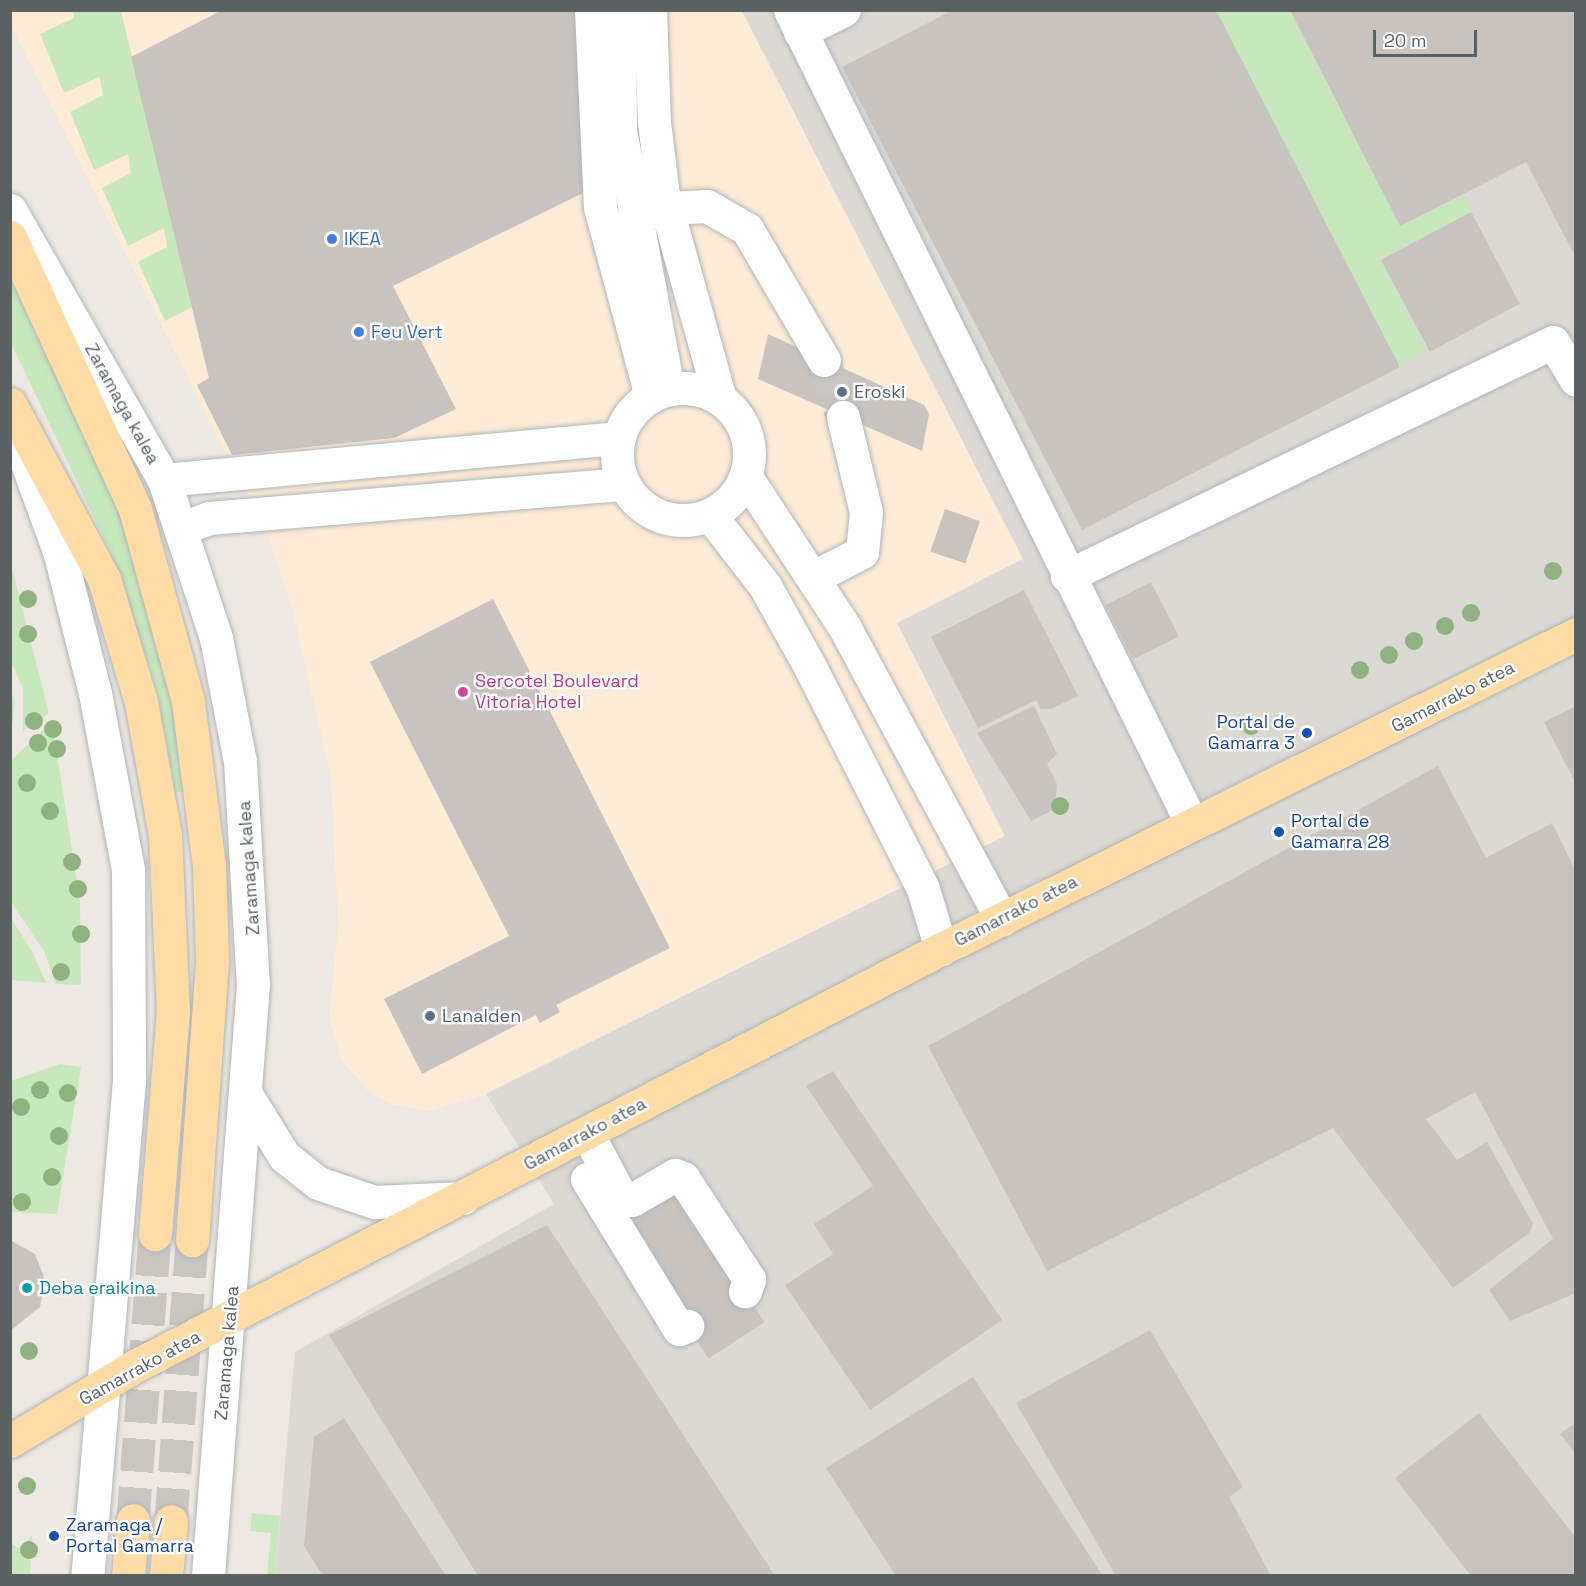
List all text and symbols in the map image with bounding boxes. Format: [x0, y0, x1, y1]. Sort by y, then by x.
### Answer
scale bar [1376, 18, 1480, 56]
text: 20 m [1384, 29, 1427, 52]
place label: IKEA [344, 228, 381, 250]
marker: IKEA [325, 232, 339, 246]
place label: Feu Vert [371, 321, 443, 343]
marker: Feu Vert [352, 325, 366, 339]
street label: Zaramaga kalea [80, 340, 164, 468]
place label: Eroski [854, 381, 905, 403]
marker: Eroski [835, 385, 849, 399]
street label: Gamarrako atea [1388, 657, 1518, 737]
place label: Sercotel Boulevard Vitoria Hotel [475, 671, 639, 714]
marker: Sercotel Boulevard Vitoria Hotel [456, 685, 470, 699]
place label: Portal de Gamarra 3 [1208, 712, 1295, 754]
marker: Portal de Gamarra 3 [1300, 726, 1314, 740]
street label: Zaramaga kalea [234, 800, 264, 936]
place label: Portal de Gamarra 28 [1291, 811, 1389, 854]
marker: Portal de Gamarra 28 [1272, 825, 1286, 839]
street label: Gamarrako atea [951, 871, 1081, 951]
place label: Lanalden [442, 1005, 521, 1027]
marker: Lanalden [423, 1009, 437, 1023]
street label: Gamarrako atea [520, 1093, 650, 1175]
place label: Deba eraikina [39, 1277, 156, 1299]
marker: Deba eraikina [20, 1281, 34, 1295]
street label: Zaramaga kalea [210, 1285, 244, 1421]
street label: Gamarrako atea [76, 1326, 204, 1410]
place label: Zaramaga / Portal Gamarra [66, 1515, 194, 1558]
marker: Zaramaga / Portal Gamarra [47, 1529, 61, 1543]

